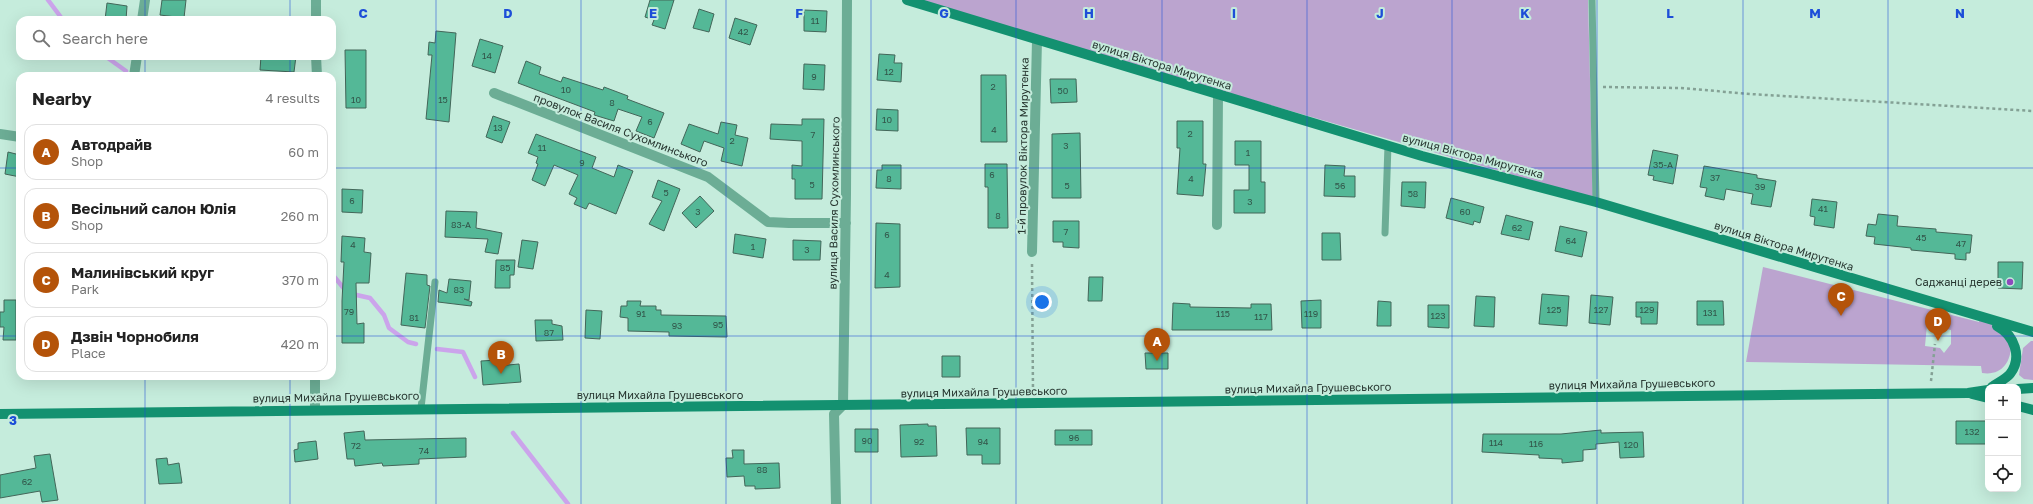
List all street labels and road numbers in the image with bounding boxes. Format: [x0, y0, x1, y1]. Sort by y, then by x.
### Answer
street label: вулиця Віктора Мирутенка [1091, 37, 1233, 92]
street label: 1-й провулок Віктора Мирутенка [1014, 57, 1031, 235]
street label: провулок Василя Сухомлинського [532, 90, 711, 169]
street label: вулиця Василя Сухомлинського [825, 116, 842, 289]
street label: вулиця Віктора Мирутенка [1401, 130, 1545, 181]
street label: вулиця Віктора Мирутенка [1713, 218, 1855, 273]
street label: вулиця Михайла Грушевського [1549, 376, 1716, 391]
street label: вулиця Михайла Грушевського [1225, 380, 1392, 395]
street label: вулиця Михайла Грушевського [901, 384, 1068, 399]
street label: вулиця Михайла Грушевського [577, 388, 744, 401]
street label: вулиця Михайла Грушевського [253, 389, 420, 404]

